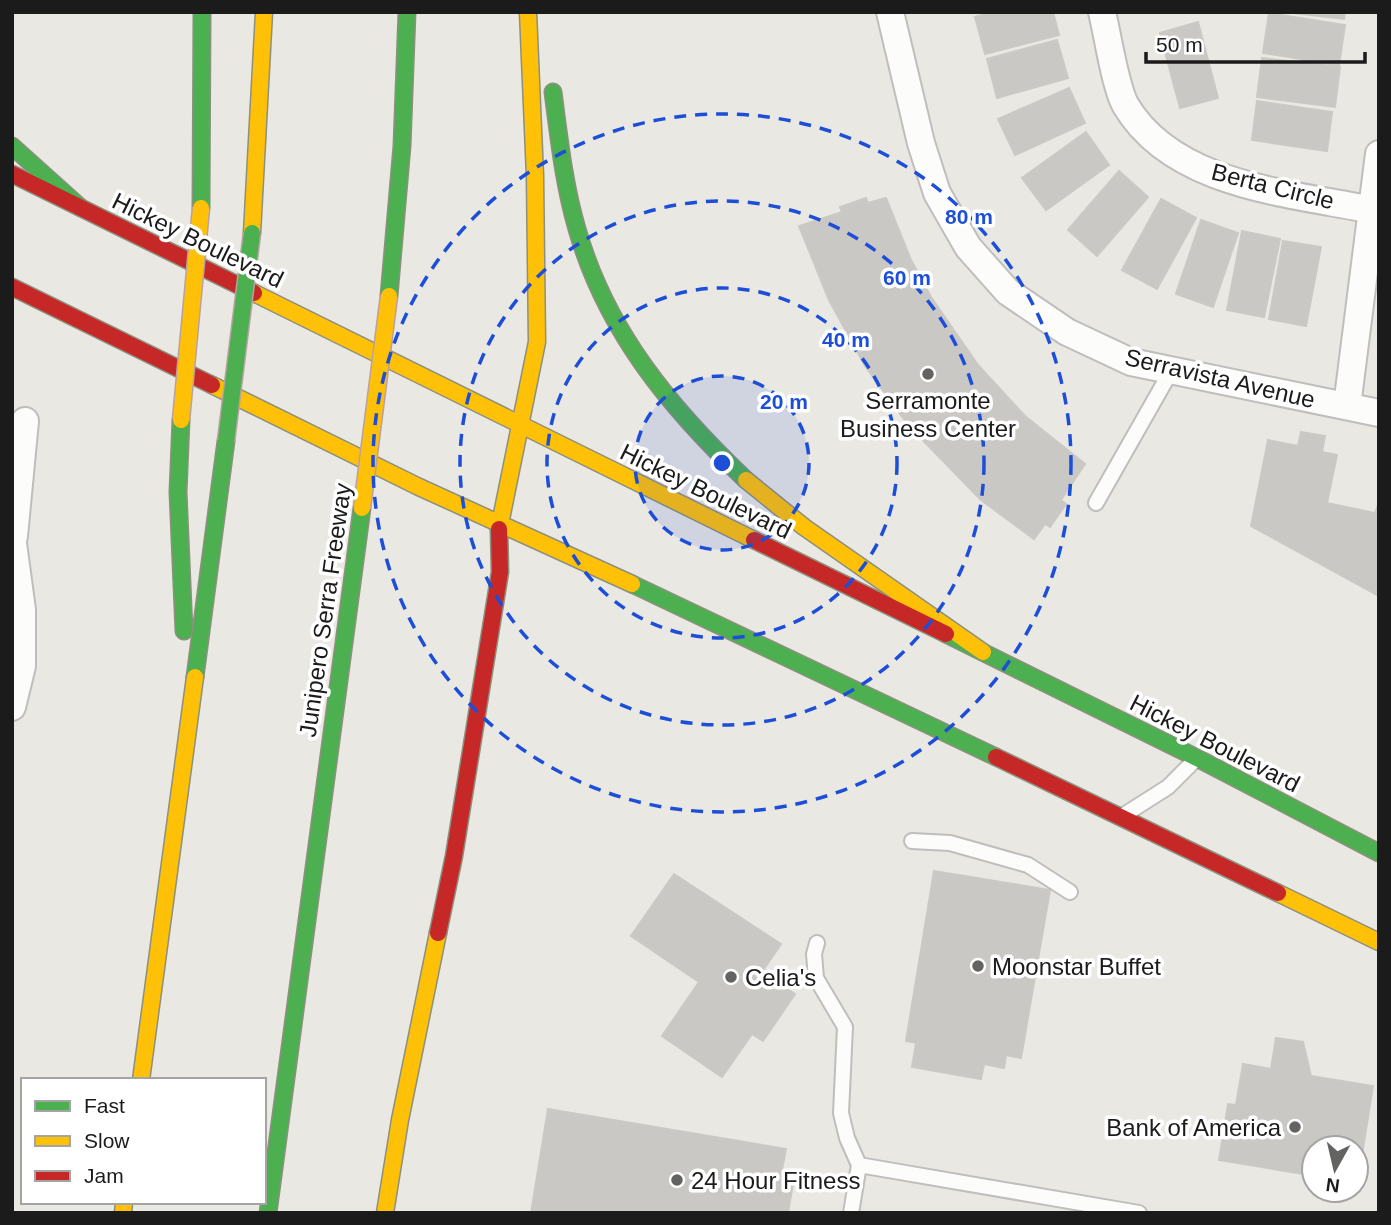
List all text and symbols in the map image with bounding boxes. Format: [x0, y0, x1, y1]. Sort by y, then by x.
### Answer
scale bar [1146, 21, 1365, 65]
text: 50 m [1156, 33, 1203, 56]
street label: Berta Circle [1209, 158, 1337, 214]
street label: Hickey Boulevard [108, 187, 288, 293]
text: 80 m [945, 205, 993, 228]
text: 60 m [883, 266, 931, 289]
text: 40 m [822, 328, 870, 351]
street label: Serravista Avenue [1122, 343, 1318, 413]
marker: Serramonte Business Center [920, 366, 936, 382]
place label: Serramonte Business Center [840, 387, 1016, 442]
text: 20 m [760, 390, 808, 413]
street label: Hickey Boulevard [616, 438, 796, 544]
centre of rings [710, 451, 734, 475]
street label: Junipero Serra Freeway [294, 481, 356, 739]
street label: Hickey Boulevard [1126, 689, 1304, 797]
place label: Moonstar Buffet [992, 953, 1161, 980]
marker: Moonstar Buffet [970, 958, 986, 974]
place label: Celia's [745, 964, 816, 991]
marker: Celia's [723, 969, 739, 985]
legend [21, 1078, 266, 1204]
text: Fast [84, 1094, 125, 1117]
place label: Bank of America [1106, 1114, 1282, 1141]
marker: Bank of America [1287, 1119, 1303, 1135]
text: Slow [84, 1129, 130, 1152]
north arrow [1300, 1134, 1370, 1204]
text: Jam [84, 1164, 124, 1187]
place label: 24 Hour Fitness [691, 1167, 860, 1194]
marker: 24 Hour Fitness [669, 1172, 685, 1188]
text: N [1324, 1174, 1341, 1197]

